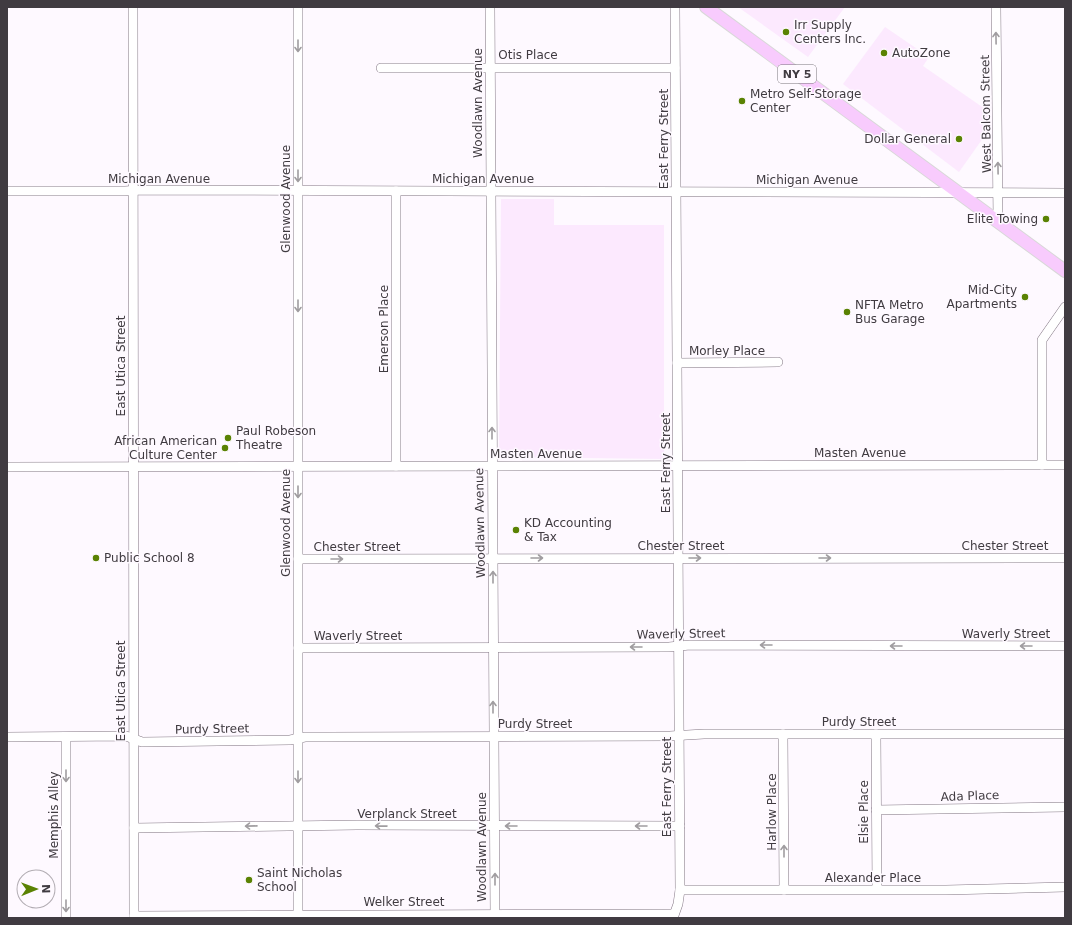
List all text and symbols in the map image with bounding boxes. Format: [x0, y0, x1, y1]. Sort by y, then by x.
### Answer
place label: Irr Supply Centers Inc. [794, 18, 866, 46]
marker: Irr Supply Centers Inc. [781, 27, 791, 37]
one-way arrow [993, 32, 1000, 45]
one-way arrow [294, 39, 302, 52]
place label: AutoZone [892, 46, 950, 60]
street label: Woodlawn Avenue [471, 48, 485, 158]
street label: Otis Place [498, 48, 558, 62]
marker: AutoZone [879, 48, 889, 58]
street label: West Balcom Street [978, 55, 994, 173]
road number: NY 5 [778, 65, 816, 83]
place label: Metro Self-Storage Center [750, 87, 861, 115]
street label: East Ferry Street [657, 89, 671, 189]
marker: Metro Self-Storage Center [737, 96, 747, 106]
place label: Dollar General [864, 132, 951, 146]
marker: Dollar General [954, 134, 964, 144]
street label: Glenwood Avenue [279, 145, 293, 253]
one-way arrow [994, 162, 1002, 175]
one-way arrow [294, 169, 302, 182]
street label: Michigan Avenue [108, 172, 210, 186]
street label: Michigan Avenue [432, 172, 534, 186]
street label: Michigan Avenue [756, 173, 858, 187]
place label: Elite Towing [967, 212, 1038, 226]
marker: Elite Towing [1041, 214, 1051, 224]
place label: Mid-City Apartments [947, 283, 1017, 311]
street label: Emerson Place [377, 285, 391, 373]
marker: Mid-City Apartments [1020, 292, 1030, 302]
place label: NFTA Metro Bus Garage [855, 298, 925, 326]
one-way arrow [294, 299, 302, 312]
marker: NFTA Metro Bus Garage [842, 307, 852, 317]
street label: East Utica Street [114, 315, 128, 416]
street label: Morley Place [689, 344, 765, 358]
street label: East Ferry Street [659, 413, 673, 513]
place label: Paul Robeson Theatre [235, 424, 316, 452]
one-way arrow [488, 427, 496, 440]
marker: Paul Robeson Theatre [223, 433, 233, 443]
place label: African American Culture Center [114, 434, 217, 462]
marker: African American Culture Center [220, 443, 230, 453]
street label: Masten Avenue [814, 446, 906, 460]
street label: Masten Avenue [490, 447, 582, 461]
street label: Woodlawn Avenue [472, 468, 488, 578]
street label: Glenwood Avenue [279, 469, 293, 577]
one-way arrow [294, 485, 302, 498]
place label: KD Accounting & Tax [524, 516, 612, 544]
marker: KD Accounting & Tax [511, 525, 521, 535]
street label: Chester Street [638, 539, 725, 553]
street label: Chester Street [962, 539, 1049, 553]
street label: Chester Street [314, 540, 401, 554]
place label: Public School 8 [104, 551, 195, 565]
marker: Public School 8 [91, 553, 101, 563]
one-way arrow [530, 554, 543, 562]
one-way arrow [688, 554, 701, 562]
one-way arrow [818, 554, 831, 562]
one-way arrow [330, 555, 343, 563]
one-way arrow [489, 571, 497, 584]
street label: Waverly Street [637, 626, 726, 642]
street label: Waverly Street [962, 627, 1051, 641]
street label: Waverly Street [314, 629, 403, 643]
street label: East Utica Street [114, 640, 128, 741]
one-way arrow [760, 641, 773, 649]
one-way arrow [890, 642, 903, 650]
one-way arrow [1020, 642, 1033, 650]
one-way arrow [630, 643, 643, 651]
one-way arrow [490, 701, 497, 714]
street label: Purdy Street [822, 715, 896, 729]
street label: Purdy Street [498, 717, 572, 731]
street label: Purdy Street [175, 721, 250, 737]
street label: East Ferry Street [660, 737, 674, 837]
one-way arrow [62, 769, 70, 782]
one-way arrow [294, 770, 302, 783]
street label: Memphis Alley [47, 771, 61, 859]
street label: Harlow Place [765, 773, 779, 851]
street label: Elsie Place [857, 780, 871, 844]
street label: Ada Place [940, 788, 1000, 804]
street label: Woodlawn Avenue [475, 792, 489, 902]
street label: Verplanck Street [357, 807, 457, 821]
one-way arrow [245, 822, 258, 830]
one-way arrow [375, 822, 388, 830]
one-way arrow [505, 822, 518, 830]
one-way arrow [635, 822, 648, 830]
one-way arrow [780, 845, 788, 858]
place label: Saint Nicholas School [257, 866, 342, 894]
north arrow [16, 869, 56, 909]
street label: Alexander Place [825, 871, 921, 885]
one-way arrow [491, 873, 499, 886]
marker: Saint Nicholas School [244, 875, 254, 885]
text: N [39, 884, 52, 894]
street label: Welker Street [364, 895, 445, 909]
one-way arrow [62, 899, 70, 912]

